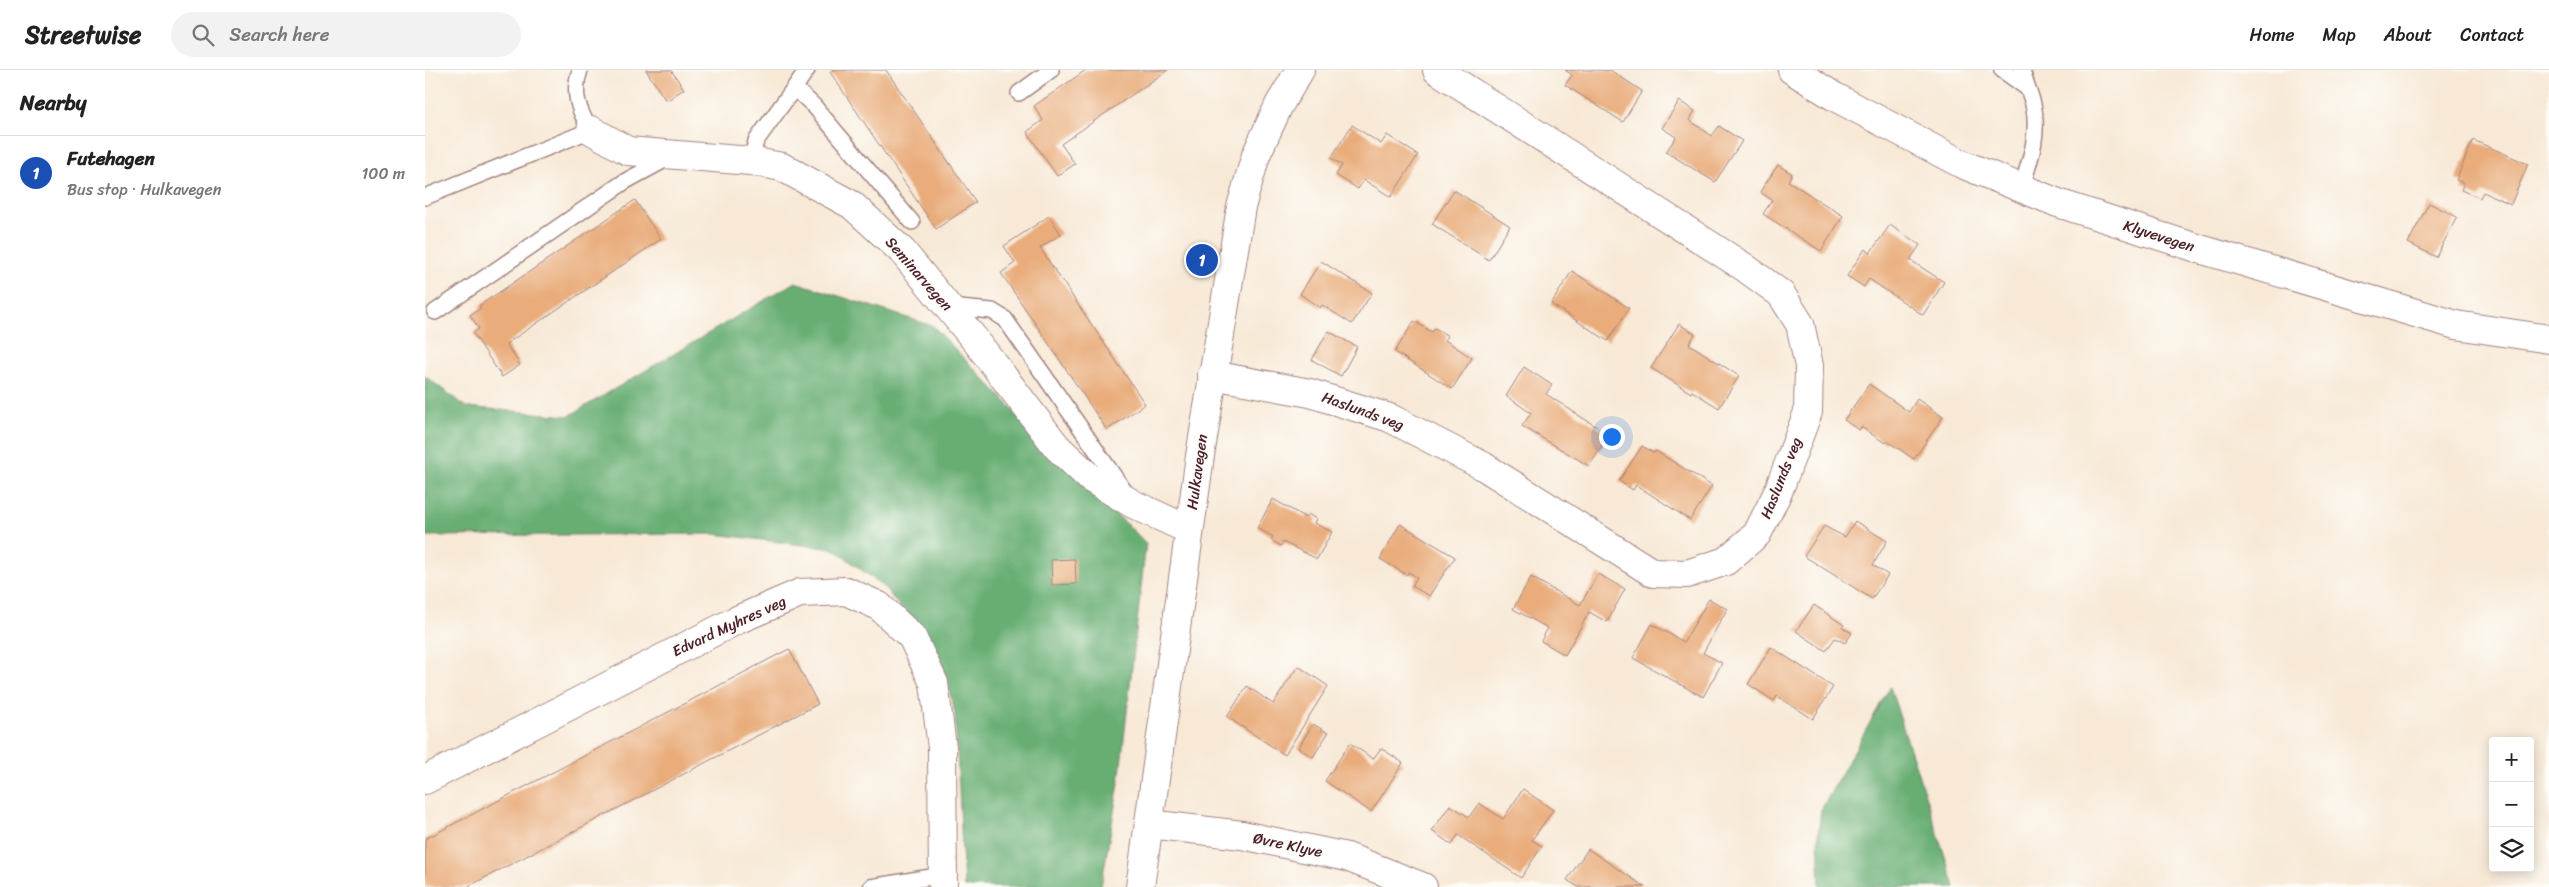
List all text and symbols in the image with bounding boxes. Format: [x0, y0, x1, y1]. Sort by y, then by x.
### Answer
search box [171, 12, 521, 57]
text: Streetwise [25, 14, 141, 56]
text: Search here [229, 18, 329, 51]
text: Home [2250, 19, 2295, 51]
text: Map [2323, 19, 2356, 51]
text: About [2384, 19, 2432, 51]
text: Contact [2460, 19, 2524, 51]
icon: search [189, 21, 217, 49]
text: Nearby [20, 84, 86, 122]
text: Futehagen [67, 142, 155, 175]
text: 1 [33, 159, 39, 188]
text: 100 m [361, 159, 405, 188]
text: Bus stop · Hulkavegen [67, 175, 221, 204]
street label: Klyvevegen [2120, 212, 2198, 260]
street label: Seminarvegen [879, 231, 959, 317]
pin: 1 [1186, 241, 1218, 279]
street label: Haslunds veg [1318, 384, 1408, 438]
your location [1599, 424, 1625, 450]
street label: Hulkavegen [1179, 433, 1215, 511]
street label: Haslunds veg [1753, 433, 1809, 523]
street label: Edvard Myhres veg [668, 588, 791, 664]
map controls [2489, 737, 2534, 872]
button: + [2489, 737, 2534, 782]
button: − [2489, 782, 2534, 827]
street label: Øvre Klyve [1251, 825, 1325, 865]
button: layers [2489, 827, 2534, 872]

